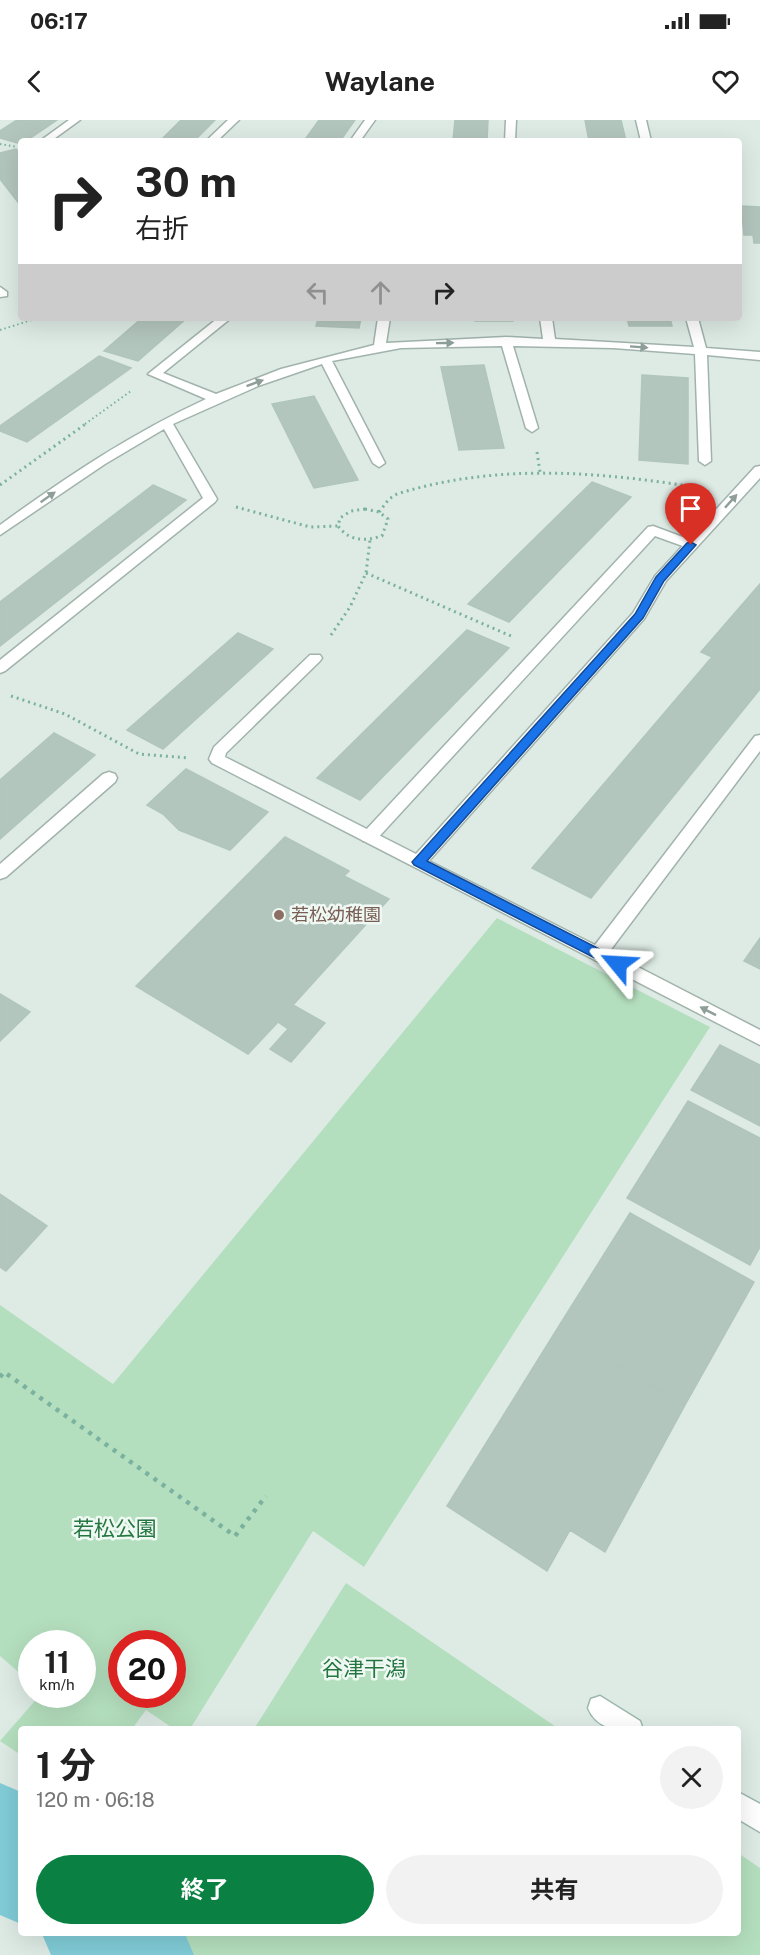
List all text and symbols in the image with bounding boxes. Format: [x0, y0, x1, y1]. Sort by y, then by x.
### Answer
text: 06:17 [30, 8, 88, 34]
icon: back [18, 65, 51, 98]
text: Waylane [325, 65, 435, 97]
icon: heart [709, 65, 742, 98]
text: 30 m [135, 157, 237, 206]
icon: right [36, 162, 114, 240]
text: 右折 [135, 212, 189, 244]
icon: left [301, 276, 334, 309]
icon: ahead [364, 276, 397, 309]
icon: right [427, 276, 460, 309]
one-way arrow [435, 338, 454, 348]
one-way arrow [630, 342, 649, 351]
one-way arrow [246, 377, 264, 387]
pin [665, 483, 716, 545]
one-way arrow [39, 491, 55, 503]
icon: arrive [674, 492, 707, 525]
one-way arrow [724, 494, 737, 509]
place label: 若松幼稚園 [291, 904, 381, 925]
marker: 若松幼稚園 [272, 908, 286, 922]
position arrow [586, 932, 650, 996]
one-way arrow [699, 1006, 716, 1016]
park label: 若松公園 [73, 1516, 157, 1541]
speed limit sign: 20 [108, 1630, 186, 1708]
text: 11 [44, 1644, 70, 1680]
park label: 谷津干潟 [322, 1656, 406, 1681]
text: km/h [39, 1676, 75, 1693]
text: 1 分 [36, 1744, 96, 1786]
button: close [660, 1746, 723, 1809]
text: 120 m · 06:18 [36, 1788, 155, 1812]
button: 終了 [36, 1855, 374, 1924]
button: 共有 [386, 1855, 723, 1924]

